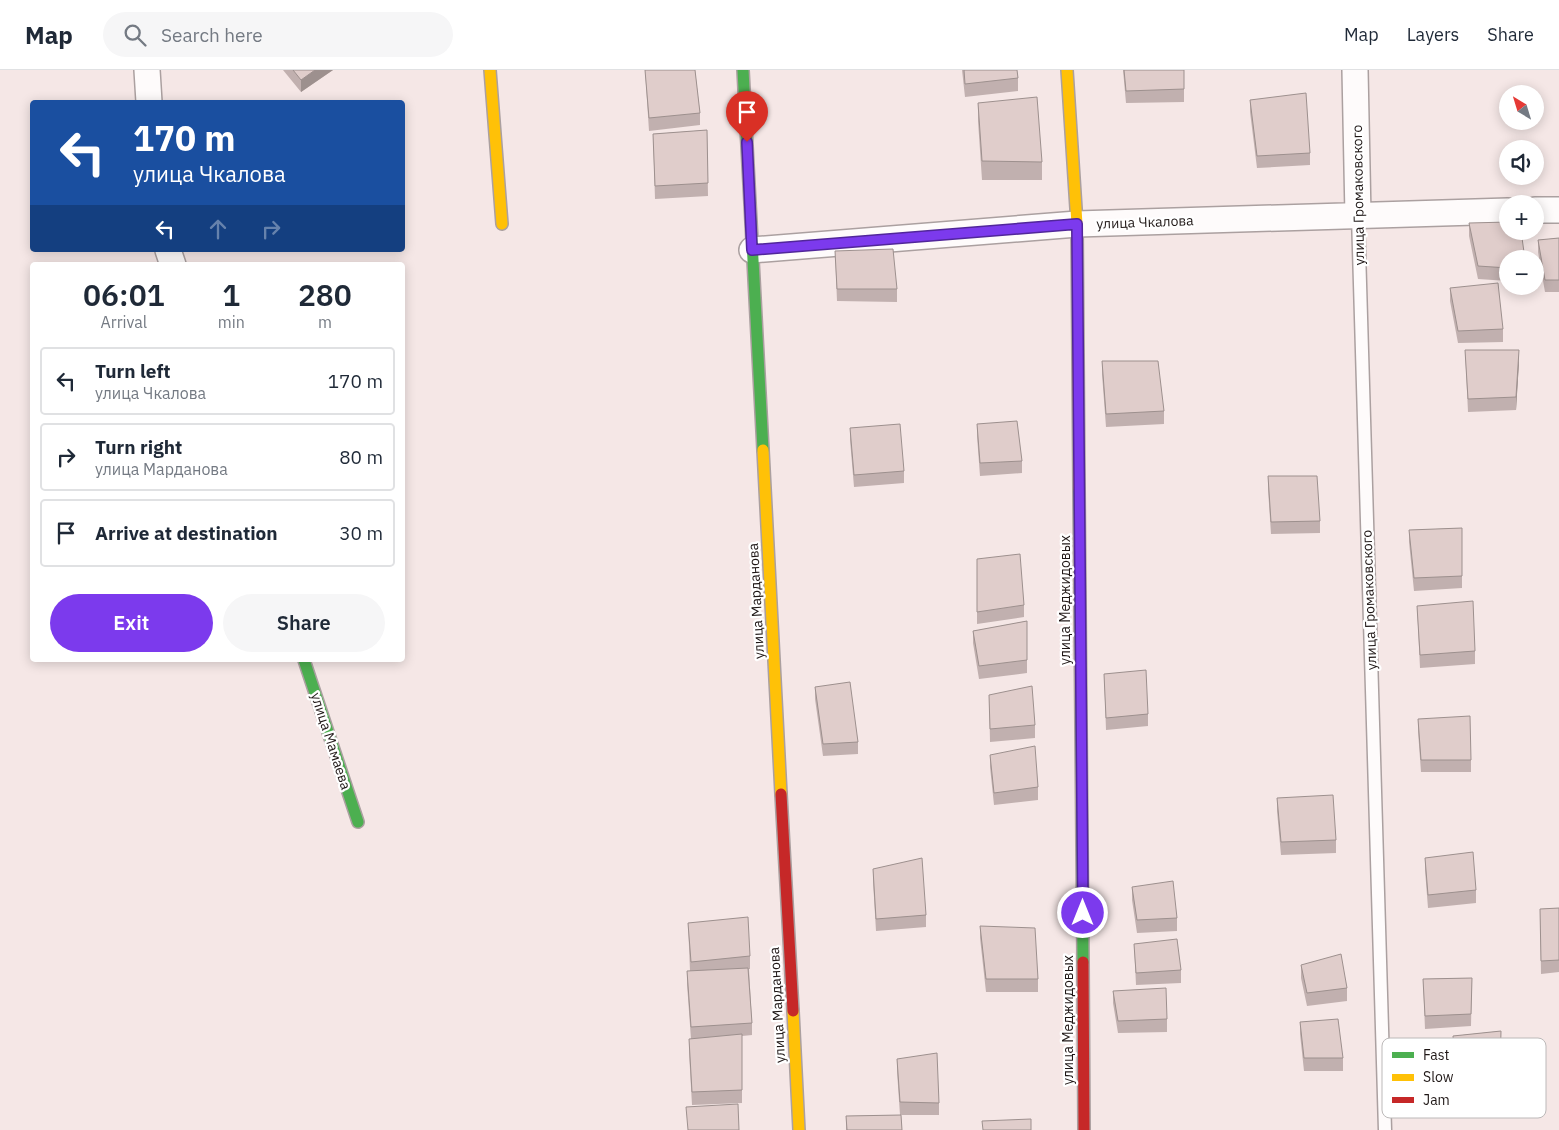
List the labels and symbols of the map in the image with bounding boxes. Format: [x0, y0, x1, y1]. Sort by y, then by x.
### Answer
north arrow [1499, 85, 1544, 130]
pin [726, 91, 768, 142]
street label: улица Громаковского [1348, 124, 1368, 265]
street label: улица Чкалова [1096, 211, 1194, 233]
street label: улица Громаковского [1358, 529, 1380, 671]
street label: улица Меджидовых [1056, 535, 1074, 665]
street label: улица Марданова [744, 542, 768, 659]
street label: улица Мамаева [307, 690, 355, 792]
position arrow [1056, 886, 1108, 938]
street label: улица Марданова [765, 946, 789, 1063]
street label: улица Меджидовых [1059, 955, 1077, 1085]
legend [1382, 1038, 1546, 1118]
text: Fast [1423, 1046, 1449, 1064]
text: Slow [1423, 1068, 1454, 1086]
text: Jam [1423, 1091, 1450, 1109]

